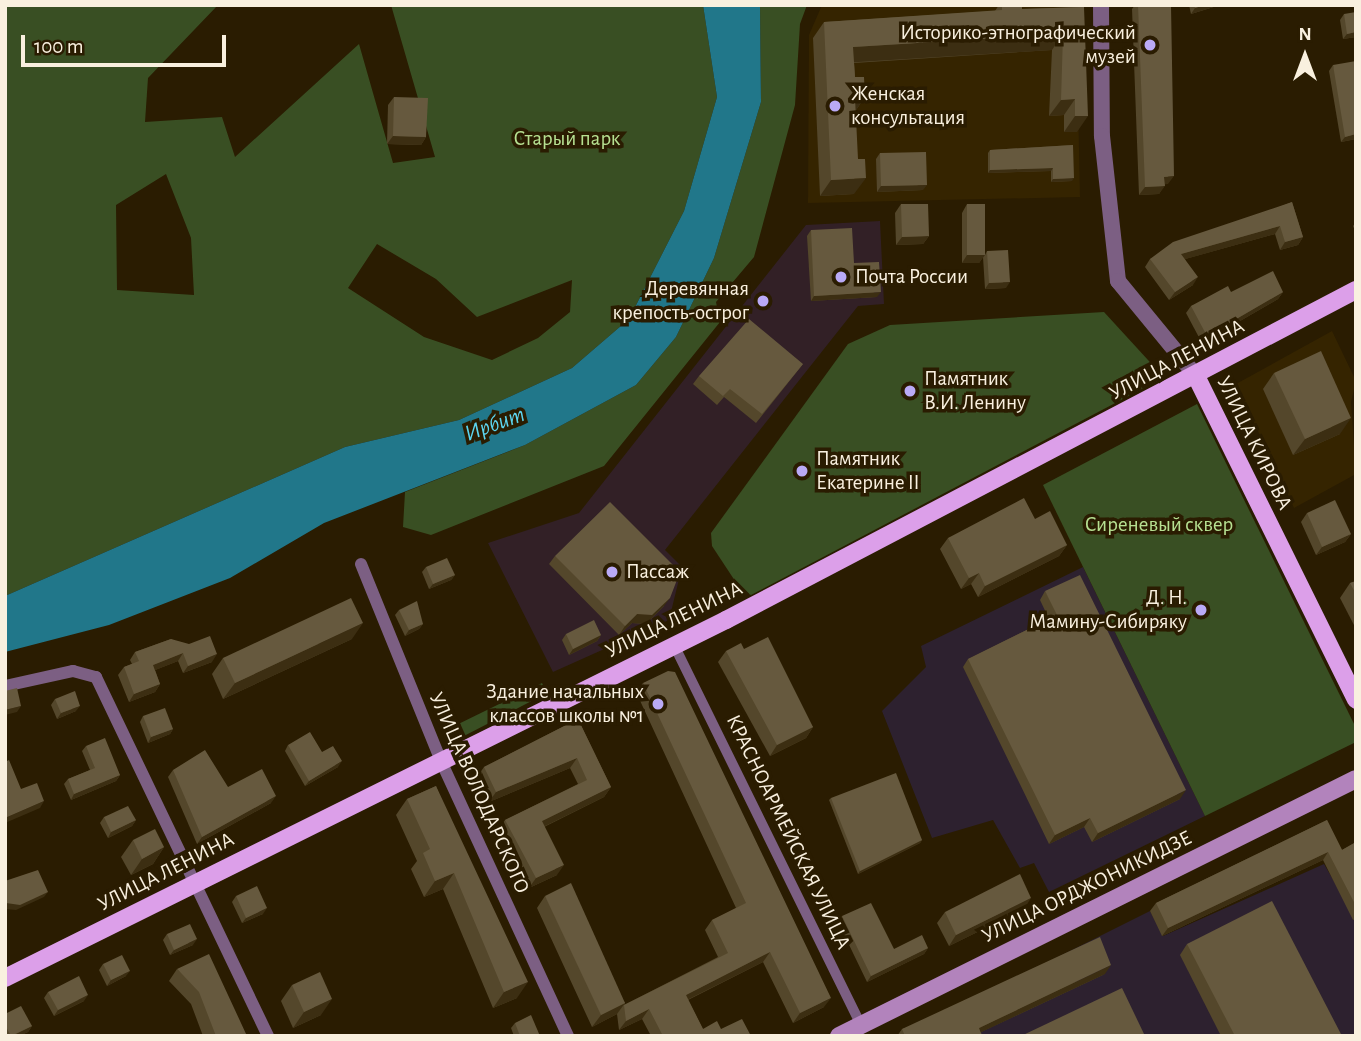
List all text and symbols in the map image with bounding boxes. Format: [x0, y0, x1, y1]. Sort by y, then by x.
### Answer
place label: Историко-этнографический музей [900, 20, 1136, 70]
scale bar [24, 21, 229, 65]
north arrow [1270, 21, 1340, 91]
text: N [1298, 25, 1312, 44]
text: 100 m [34, 36, 84, 57]
marker: Историко-этнографический музей [1142, 37, 1158, 53]
place label: Женская консультация [851, 81, 965, 131]
marker: Женская консультация [825, 96, 845, 116]
park label: Старый парк [514, 126, 620, 152]
place label: Почта России [855, 264, 968, 290]
marker: Почта России [833, 269, 849, 285]
place label: Деревянная крепость-острог [612, 276, 749, 326]
marker: Деревянная крепость-острог [755, 293, 771, 309]
street label: УЛИЦА ЛЕНИНА [1105, 314, 1249, 406]
place label: Памятник В.И. Ленину [924, 366, 1026, 416]
street label: УЛИЦА КИРОВА [1211, 372, 1297, 514]
marker: Памятник В.И. Ленину [902, 383, 918, 399]
water label: Ирбит [461, 401, 529, 449]
place label: Памятник Екатерине II [816, 446, 919, 496]
marker: Памятник Екатерине II [794, 463, 810, 479]
park label: Сиреневый сквер [1085, 512, 1233, 538]
place label: Пассаж [626, 559, 689, 585]
marker: Пассаж [604, 564, 620, 580]
street label: УЛИЦА ЛЕНИНА [601, 576, 747, 664]
place label: Д. Н. Мамину-Сибиряку [1029, 585, 1187, 635]
marker: Д. Н. Мамину-Сибиряку [1193, 602, 1209, 618]
place label: Здание начальных классов школы №1 [486, 679, 644, 729]
street label: УЛИЦА ВОЛОДАРСКОГО [423, 688, 535, 898]
marker: Здание начальных классов школы №1 [650, 696, 666, 712]
street label: КРАСНОАРМЕЙСКАЯ УЛИЦА [720, 711, 856, 953]
street label: УЛИЦА ОРДЖОНИКИДЗЕ [978, 825, 1196, 949]
street label: УЛИЦА ЛЕНИНА [94, 827, 238, 917]

